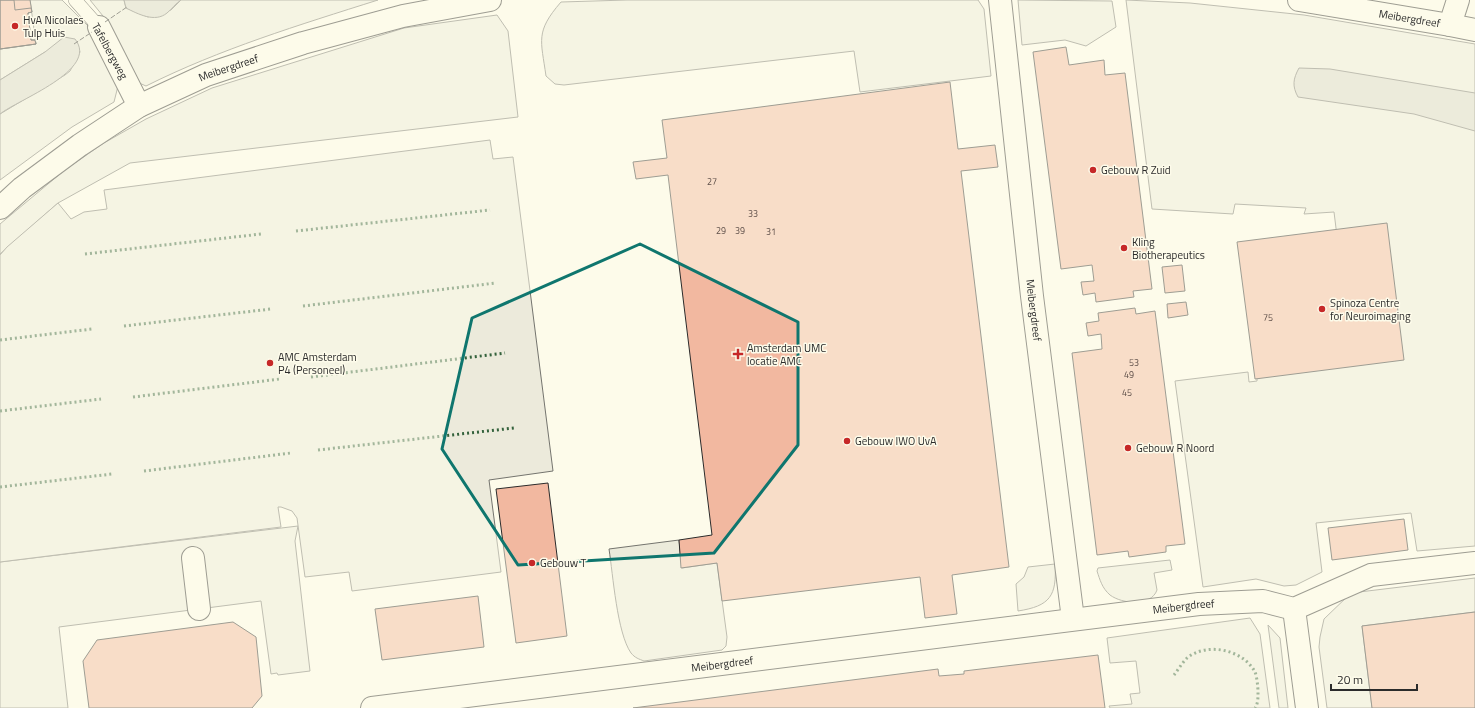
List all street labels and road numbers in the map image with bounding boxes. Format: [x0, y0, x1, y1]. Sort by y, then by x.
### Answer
street label: Meibergdreef [1377, 5, 1442, 31]
street label: Tafelbergweg [88, 20, 132, 82]
street label: Meibergdreef [196, 50, 261, 85]
street label: Meibergdreef [1022, 278, 1046, 342]
street label: Meibergdreef [1152, 595, 1215, 618]
street label: Meibergdreef [690, 652, 754, 676]

